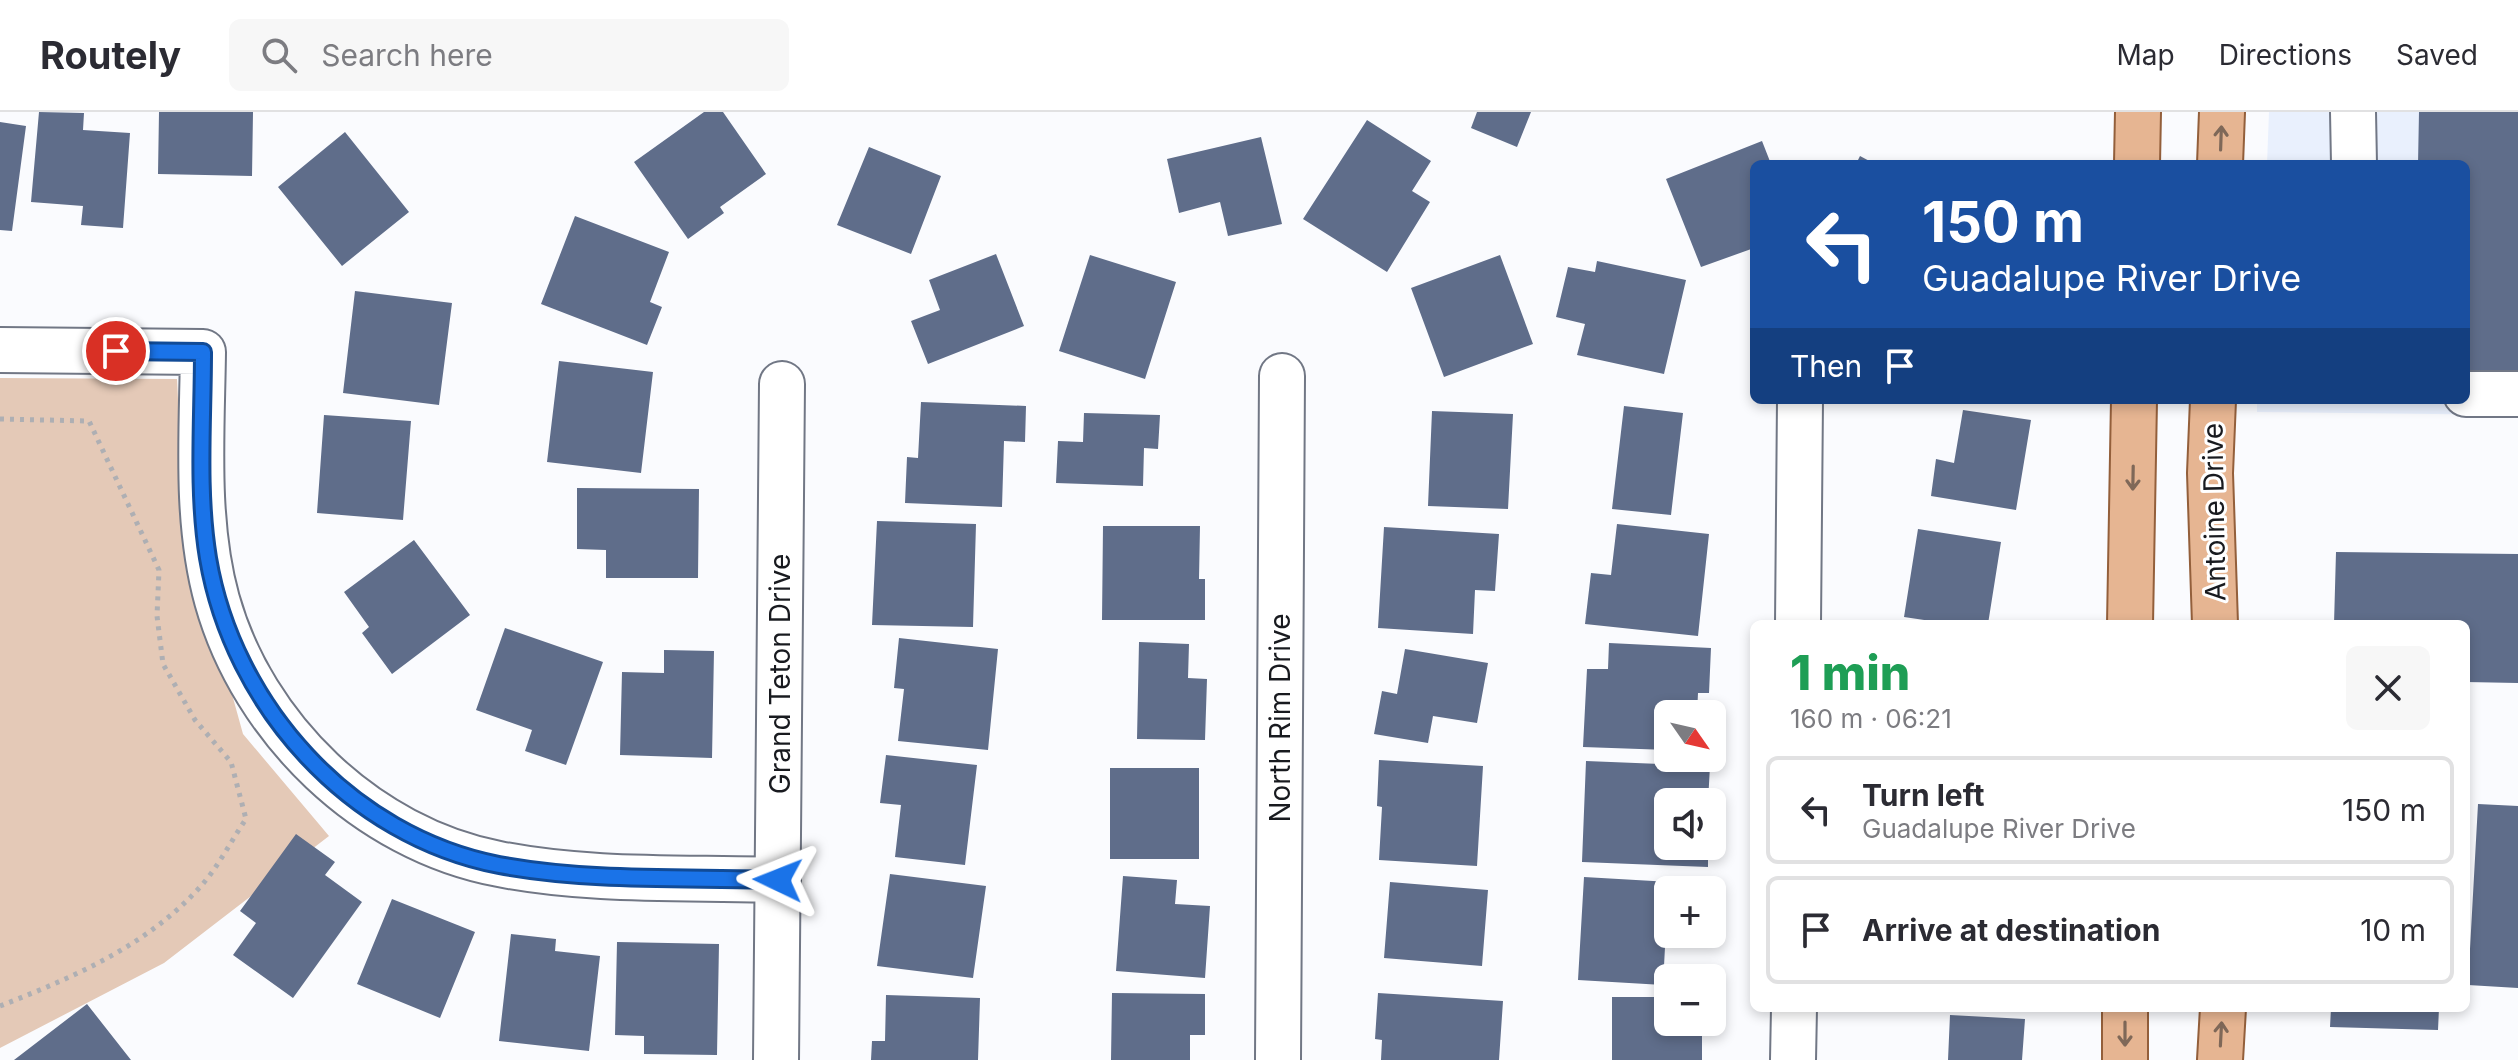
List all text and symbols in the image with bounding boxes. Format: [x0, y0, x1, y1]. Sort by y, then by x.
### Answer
search box [229, 19, 789, 91]
text: Routely [40, 32, 181, 78]
icon: search [257, 33, 301, 77]
text: Search here [321, 37, 493, 73]
text: Map [2116, 38, 2175, 72]
text: Directions [2219, 38, 2352, 72]
text: Saved [2396, 38, 2478, 72]
one-way arrow [2213, 125, 2228, 152]
text: 150 m [1922, 188, 2084, 256]
icon: left [1790, 192, 1894, 296]
text: Guadalupe River Drive [1922, 256, 2301, 300]
pin [82, 317, 150, 385]
icon: arrive [94, 329, 138, 373]
icon: arrive [1878, 344, 1922, 388]
text: Then [1790, 348, 1862, 384]
street label: Antoine Drive [2195, 422, 2233, 602]
one-way arrow [2125, 464, 2141, 491]
street label: Grand Teton Drive [763, 554, 797, 794]
street label: North Rim Drive [1263, 613, 1297, 823]
text: 1 min [1790, 643, 1910, 702]
button: close [2346, 646, 2430, 730]
north arrow [1654, 700, 1726, 772]
map controls [1654, 700, 1726, 1036]
text: 160 m · 06:21 [1790, 703, 1952, 734]
text: Turn left [1862, 777, 1984, 813]
button: sound [1654, 788, 1726, 860]
icon: left [1794, 788, 1838, 832]
text: 150 m [2342, 792, 2426, 828]
text: Guadalupe River Drive [1862, 813, 2136, 844]
position arrow [736, 838, 820, 922]
button: + [1654, 876, 1726, 948]
icon: arrive [1794, 908, 1838, 952]
text: Arrive at destination [1862, 912, 2160, 948]
text: 10 m [2360, 912, 2426, 948]
button: − [1654, 964, 1726, 1036]
one-way arrow [2117, 1020, 2133, 1047]
one-way arrow [2214, 1021, 2229, 1048]

